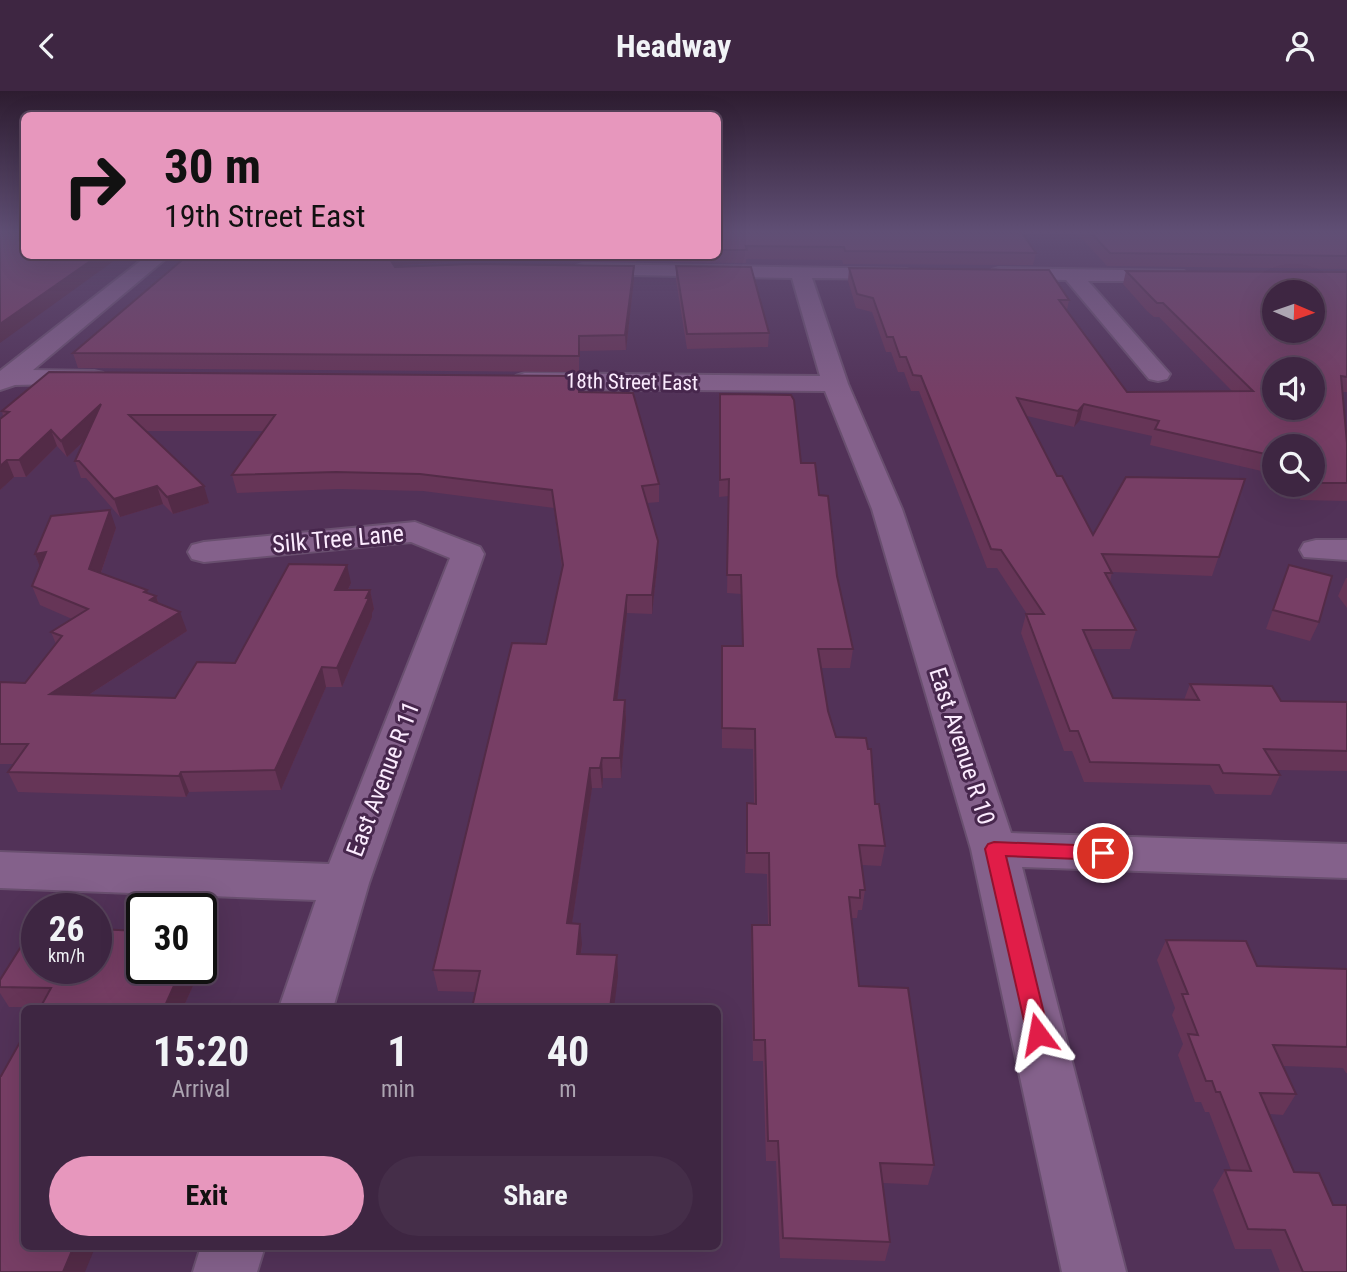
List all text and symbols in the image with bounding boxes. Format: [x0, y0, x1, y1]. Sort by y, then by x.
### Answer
icon: back [28, 27, 66, 65]
text: Headway [616, 27, 731, 65]
icon: person [1281, 27, 1319, 65]
text: 30 m [164, 138, 261, 195]
icon: right [49, 140, 140, 231]
text: 19th Street East [164, 197, 365, 235]
north arrow [1262, 280, 1325, 343]
map controls [1262, 280, 1325, 497]
button: sound [1262, 357, 1325, 420]
street label: 18th Street East [566, 369, 698, 395]
button: search [1262, 434, 1325, 497]
street label: Silk Tree Lane [271, 519, 405, 559]
street label: East Avenue R 10 [923, 664, 1001, 828]
street label: East Avenue R 11 [341, 698, 425, 860]
pin [1073, 823, 1133, 883]
icon: arrive [1084, 834, 1122, 872]
speed limit sign: 30 [126, 893, 217, 984]
text: 26 [49, 909, 84, 950]
text: km/h [48, 945, 85, 966]
position arrow [1001, 997, 1075, 1071]
text: 15:20 [153, 1027, 249, 1076]
text: 1 [387, 1027, 409, 1076]
text: 40 [547, 1027, 589, 1076]
text: Arrival [172, 1076, 230, 1103]
text: min [381, 1076, 415, 1103]
text: m [559, 1076, 577, 1103]
button: Exit [49, 1156, 364, 1236]
button: Share [378, 1156, 693, 1236]

